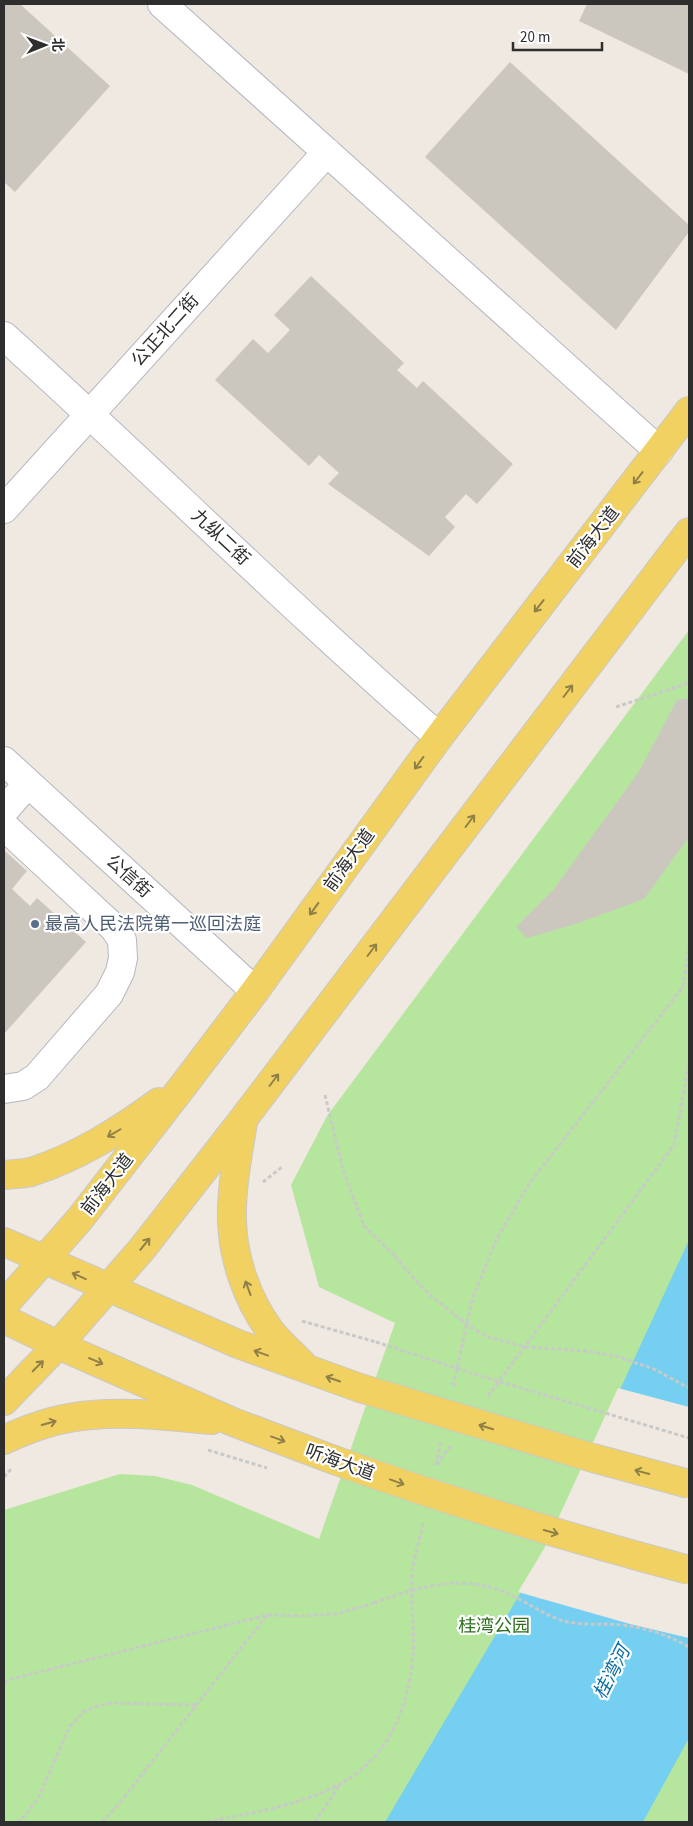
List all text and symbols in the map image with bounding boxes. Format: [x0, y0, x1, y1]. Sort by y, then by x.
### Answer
north arrow [20, 20, 70, 70]
scale bar [513, 20, 602, 52]
text: 20 m [520, 27, 550, 48]
text: 北 [47, 38, 67, 52]
street label: 公正北二街 [126, 289, 205, 372]
one-way arrow [633, 471, 644, 484]
street label: 前海大道 [561, 501, 625, 573]
street label: 九纵二街 [186, 504, 256, 571]
one-way arrow [534, 600, 545, 613]
one-way arrow [563, 685, 574, 698]
one-way arrow [414, 756, 424, 770]
one-way arrow [465, 814, 475, 828]
street label: 前海大道 [318, 824, 381, 897]
street label: 公信街 [100, 849, 157, 904]
one-way arrow [309, 902, 319, 916]
place label: 最高人民法院第一巡回法庭 [45, 912, 261, 937]
marker: 最高人民法院第一巡回法庭 [29, 918, 41, 930]
one-way arrow [367, 943, 377, 957]
one-way arrow [268, 1073, 279, 1086]
one-way arrow [107, 1128, 122, 1138]
street label: 前海大道 [75, 1148, 139, 1220]
one-way arrow [140, 1238, 151, 1251]
one-way arrow [72, 1271, 87, 1281]
one-way arrow [243, 1281, 252, 1297]
one-way arrow [254, 1348, 269, 1357]
one-way arrow [88, 1357, 103, 1367]
one-way arrow [32, 1359, 44, 1372]
one-way arrow [326, 1374, 342, 1383]
one-way arrow [41, 1418, 57, 1428]
one-way arrow [478, 1422, 494, 1431]
one-way arrow [270, 1435, 286, 1444]
street label: 听海大道 [302, 1438, 378, 1487]
one-way arrow [635, 1466, 651, 1476]
one-way arrow [388, 1478, 404, 1487]
one-way arrow [543, 1528, 559, 1537]
park label: 桂湾公园 [458, 1614, 530, 1639]
water label: 桂湾河 [587, 1638, 639, 1704]

